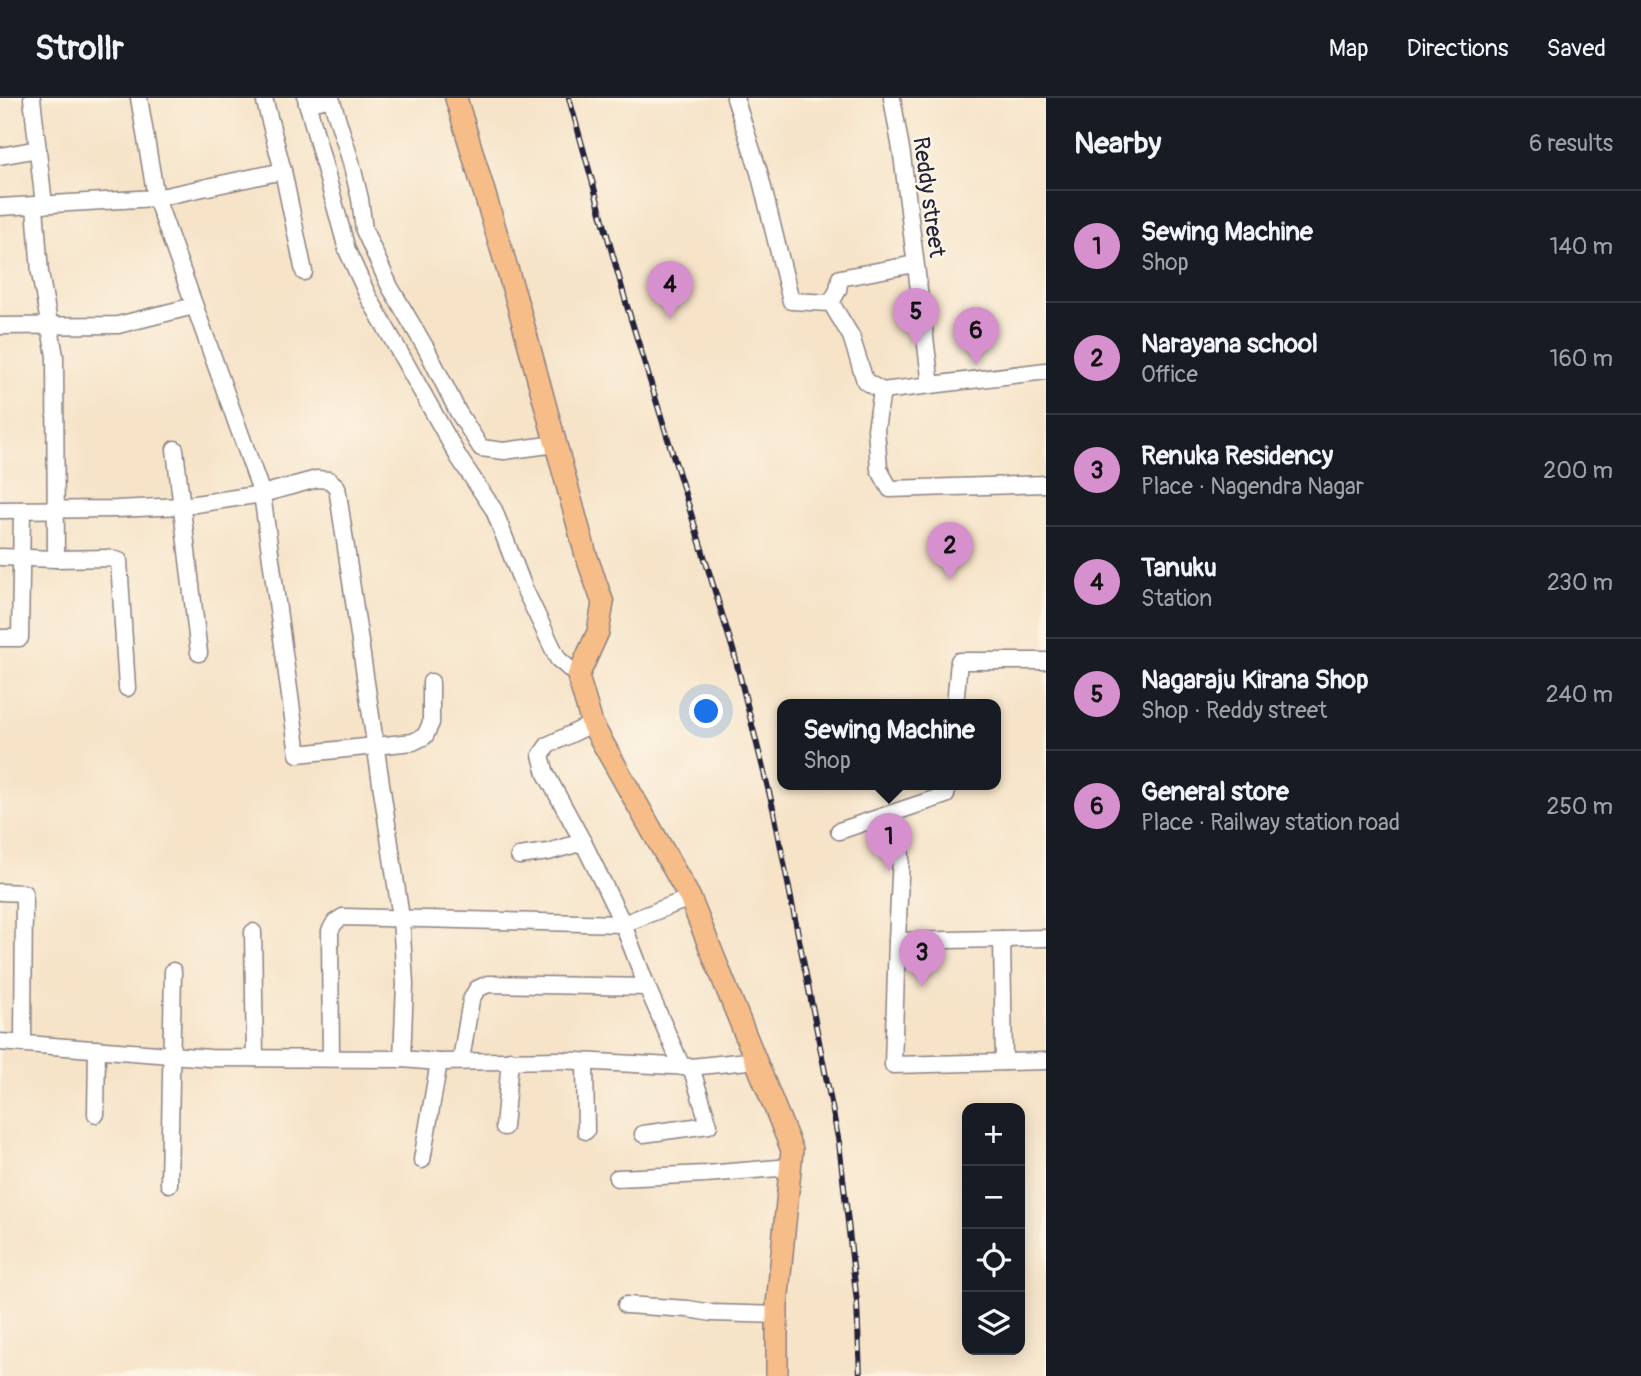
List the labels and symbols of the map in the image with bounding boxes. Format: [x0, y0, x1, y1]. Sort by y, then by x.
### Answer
street label: Reddy street [906, 135, 952, 260]
pin: 4 [647, 261, 693, 319]
pin: 5 [893, 288, 939, 346]
pin: 6 [953, 307, 999, 365]
pin: 2 [927, 522, 973, 580]
your location [689, 694, 723, 728]
pin: 1 [866, 813, 912, 871]
pin: 3 [899, 929, 945, 987]

